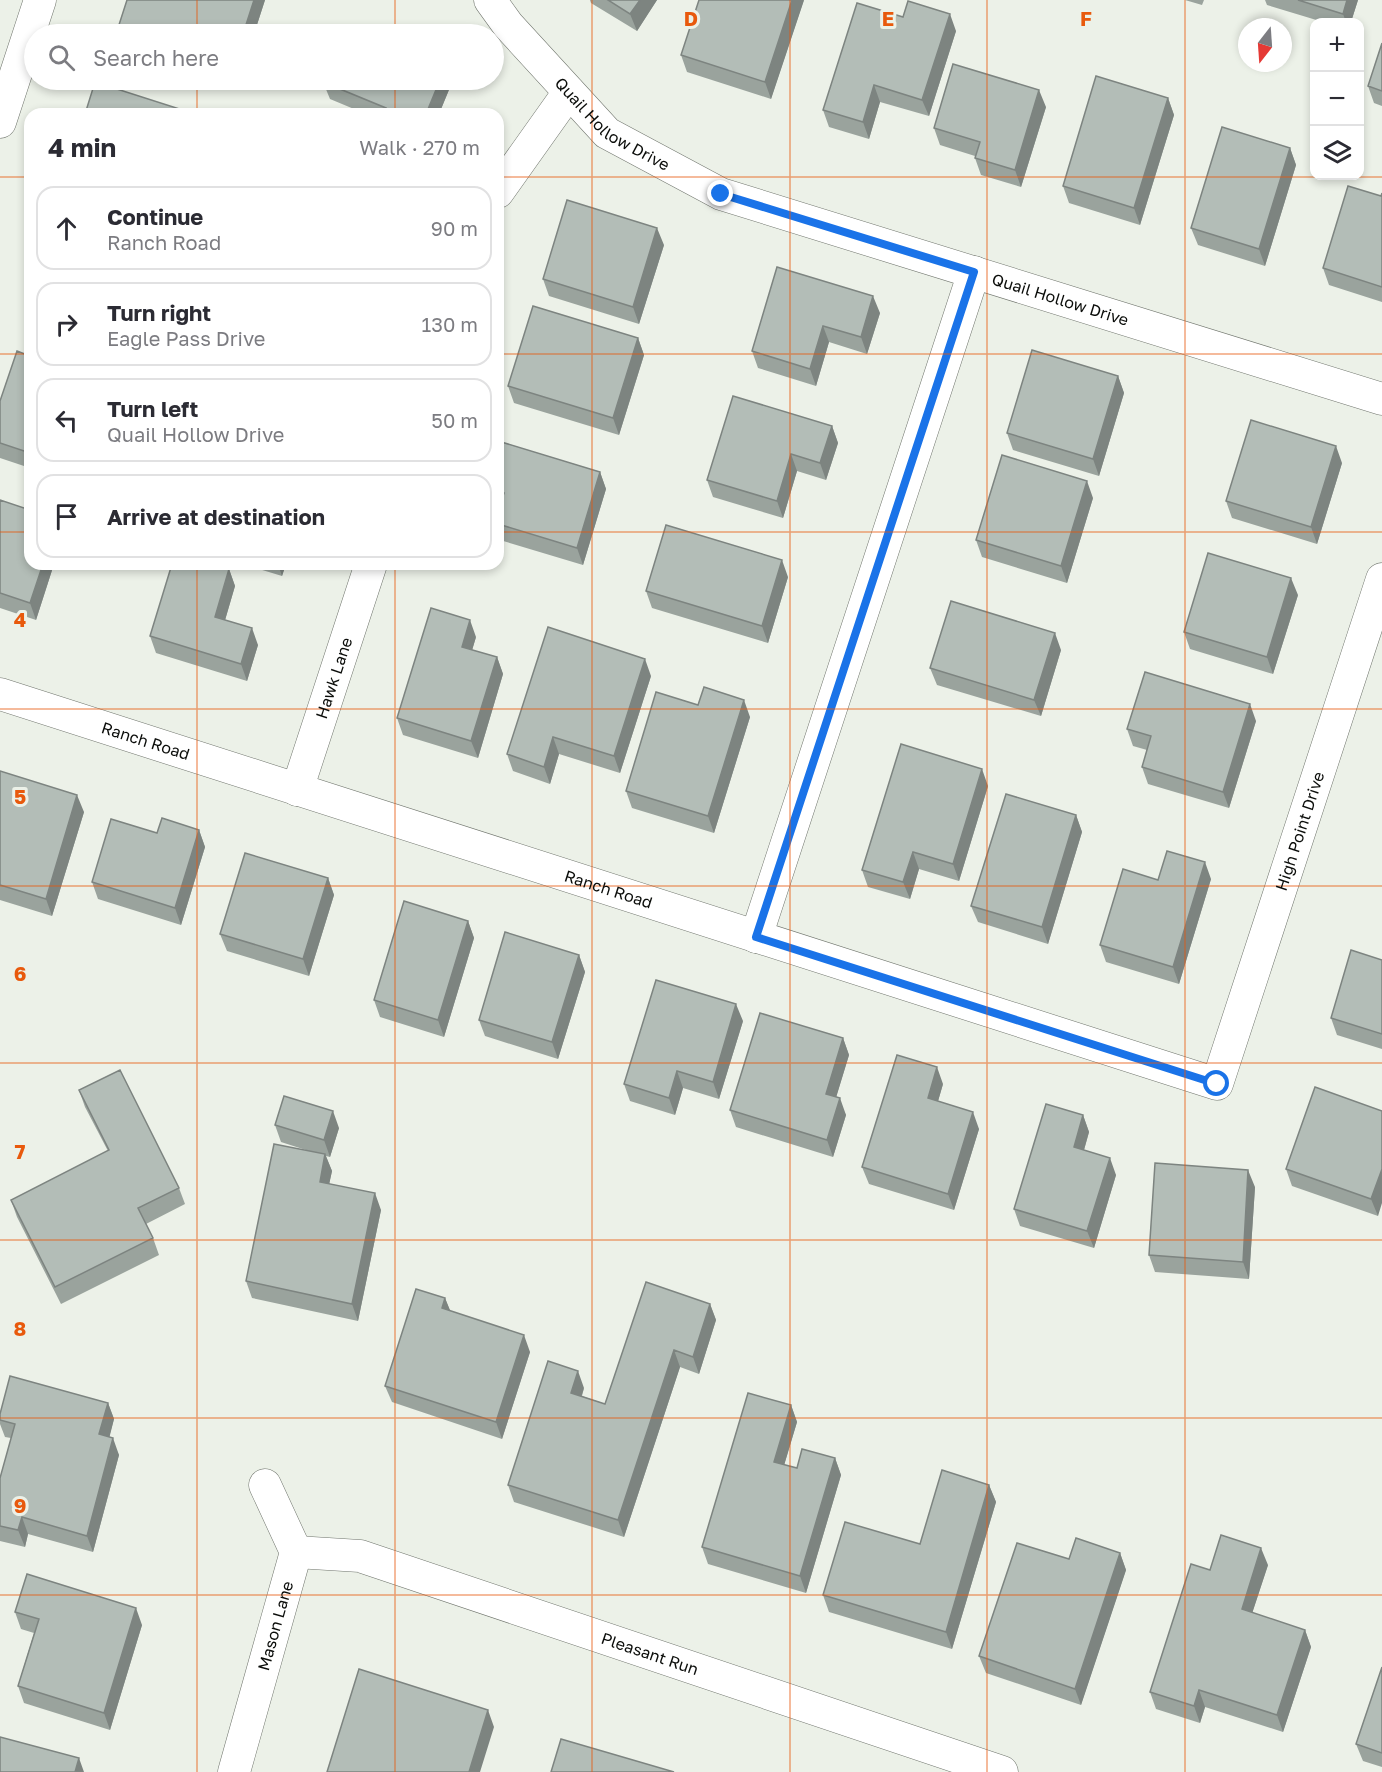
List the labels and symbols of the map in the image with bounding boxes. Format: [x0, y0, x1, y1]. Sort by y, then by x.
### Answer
text: D [684, 6, 698, 30]
text: E [882, 6, 894, 30]
text: F [1080, 6, 1092, 30]
north arrow [1238, 18, 1292, 72]
street label: Quail Hollow Drive [551, 73, 673, 175]
route end [707, 180, 733, 206]
street label: Quail Hollow Drive [990, 269, 1131, 330]
text: 4 [14, 607, 26, 631]
street label: Hawk Lane [311, 635, 356, 721]
street label: Ranch Road [99, 717, 192, 764]
street label: High Point Drive [1271, 769, 1328, 893]
text: 5 [14, 784, 26, 808]
street label: Ranch Road [562, 866, 655, 912]
text: 6 [14, 961, 26, 985]
route start [1203, 1070, 1229, 1096]
text: 7 [15, 1139, 26, 1163]
text: 8 [14, 1316, 26, 1340]
text: 9 [14, 1493, 26, 1517]
street label: Mason Lane [253, 1579, 297, 1673]
street label: Pleasant Run [599, 1628, 701, 1679]

